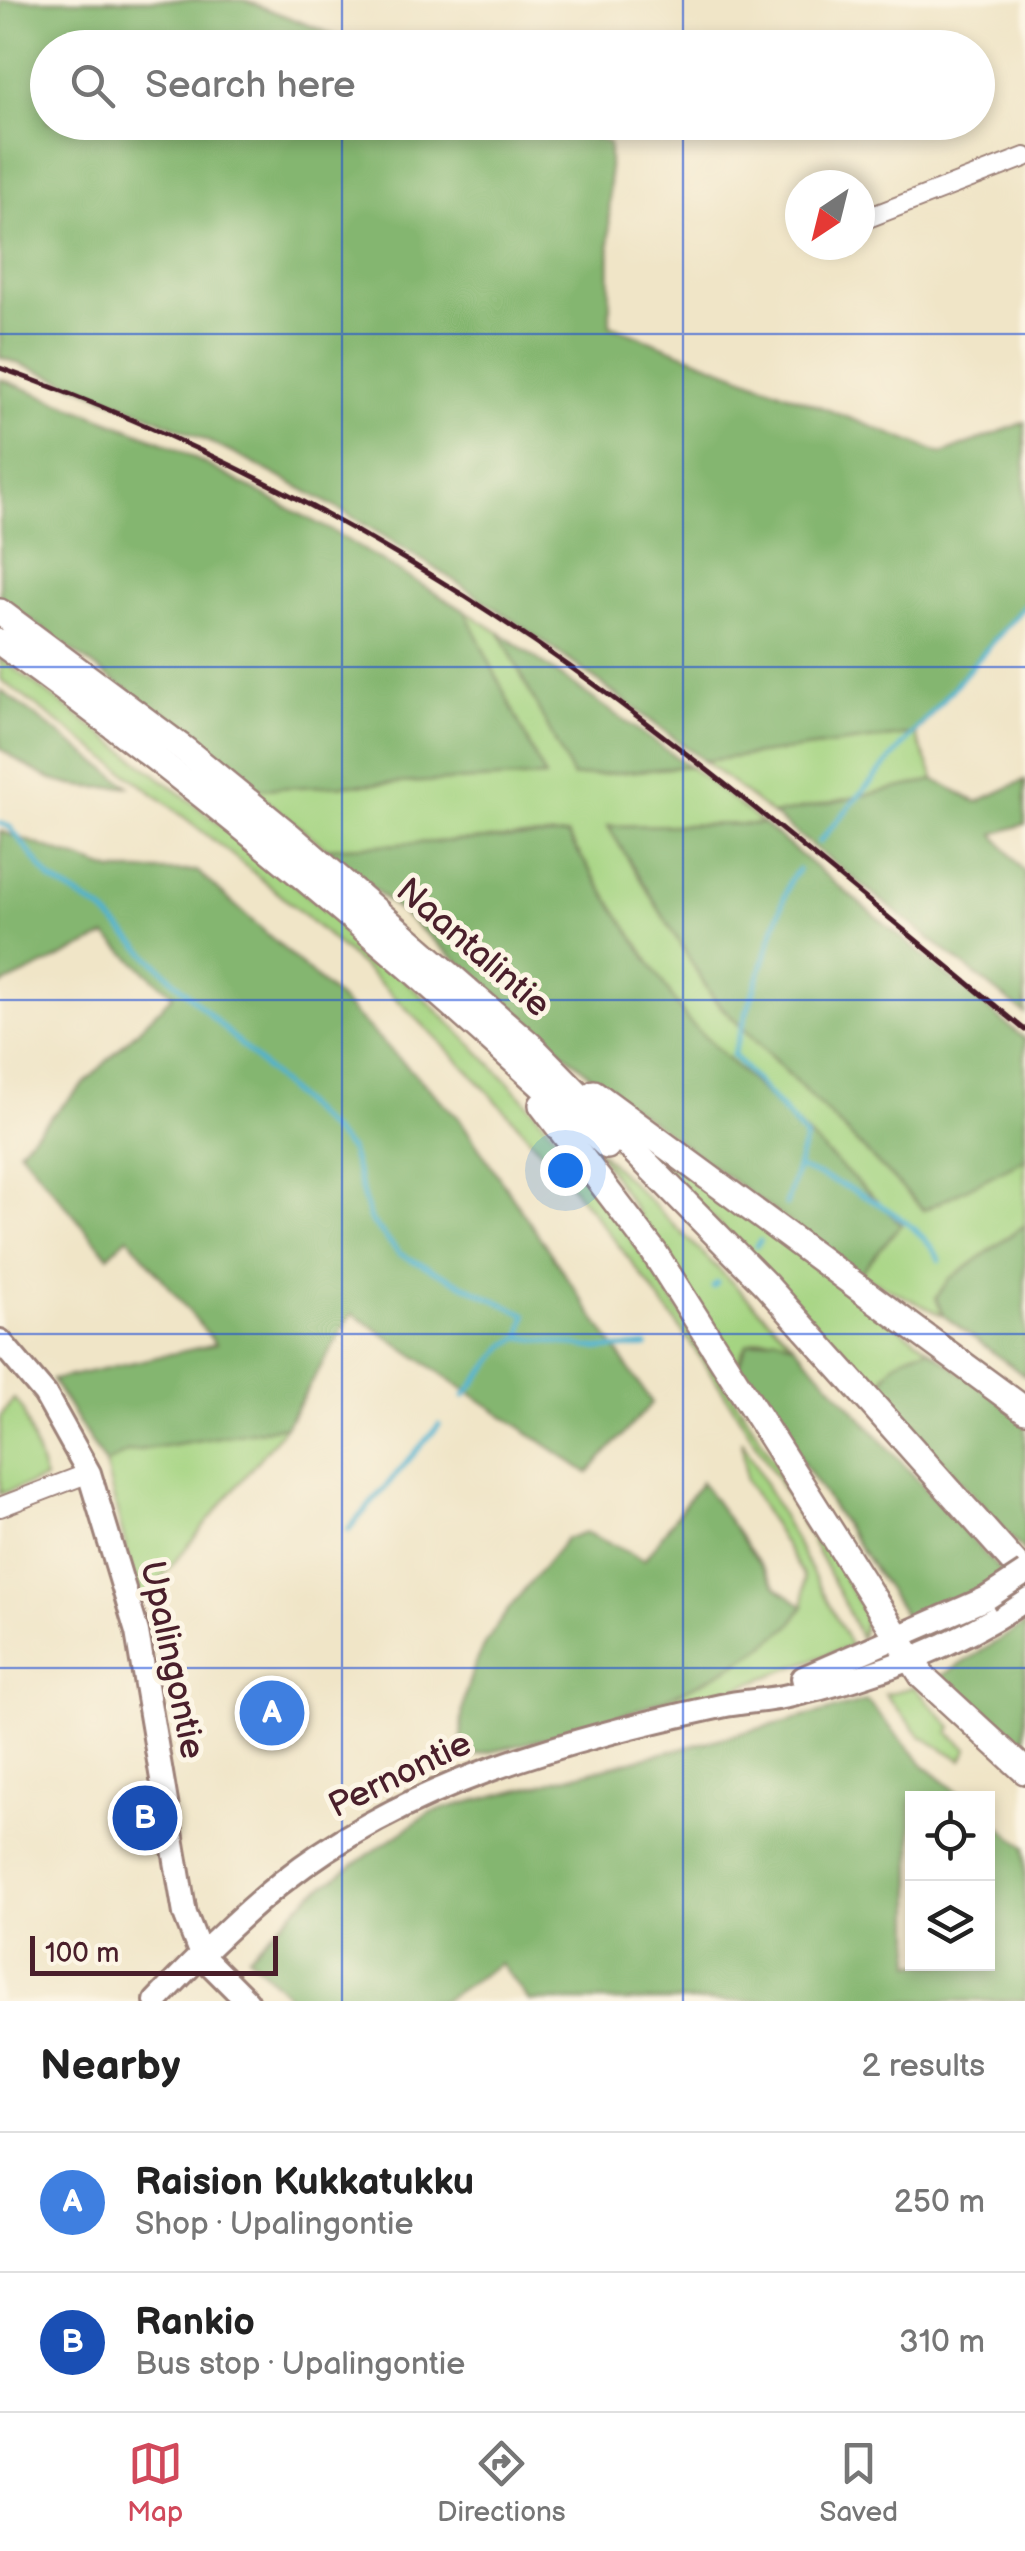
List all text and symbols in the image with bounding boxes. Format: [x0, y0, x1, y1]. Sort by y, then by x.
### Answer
search box [30, 30, 995, 140]
icon: search [65, 58, 120, 113]
text: Search here [145, 63, 356, 108]
north arrow [785, 170, 875, 260]
street label: Naantalintie [387, 869, 559, 1027]
your location [540, 1145, 591, 1196]
street label: Upalingontie [130, 1557, 214, 1763]
pin: A [240, 1676, 304, 1750]
street label: Pernontie [322, 1722, 478, 1828]
pin: B [112, 1780, 178, 1856]
map controls [905, 1791, 995, 1971]
button: locate [905, 1791, 995, 1881]
button: layers [905, 1881, 995, 1971]
scale bar [30, 1931, 278, 1976]
text: 100 m [45, 1937, 119, 1970]
text: Nearby [40, 2041, 180, 2092]
text: 2 results [861, 2047, 985, 2086]
text: Raision Kukkatukku [135, 2160, 474, 2205]
text: A [63, 2183, 82, 2222]
text: 250 m [894, 2183, 985, 2222]
text: Shop · Upalingontie [135, 2205, 413, 2244]
text: Rankio [135, 2300, 255, 2345]
text: B [61, 2323, 84, 2362]
text: 310 m [899, 2323, 985, 2362]
text: Bus stop · Upalingontie [135, 2345, 465, 2384]
tab: Map [127, 2436, 183, 2529]
tab: Directions [437, 2436, 566, 2529]
tab: Saved [820, 2436, 898, 2529]

